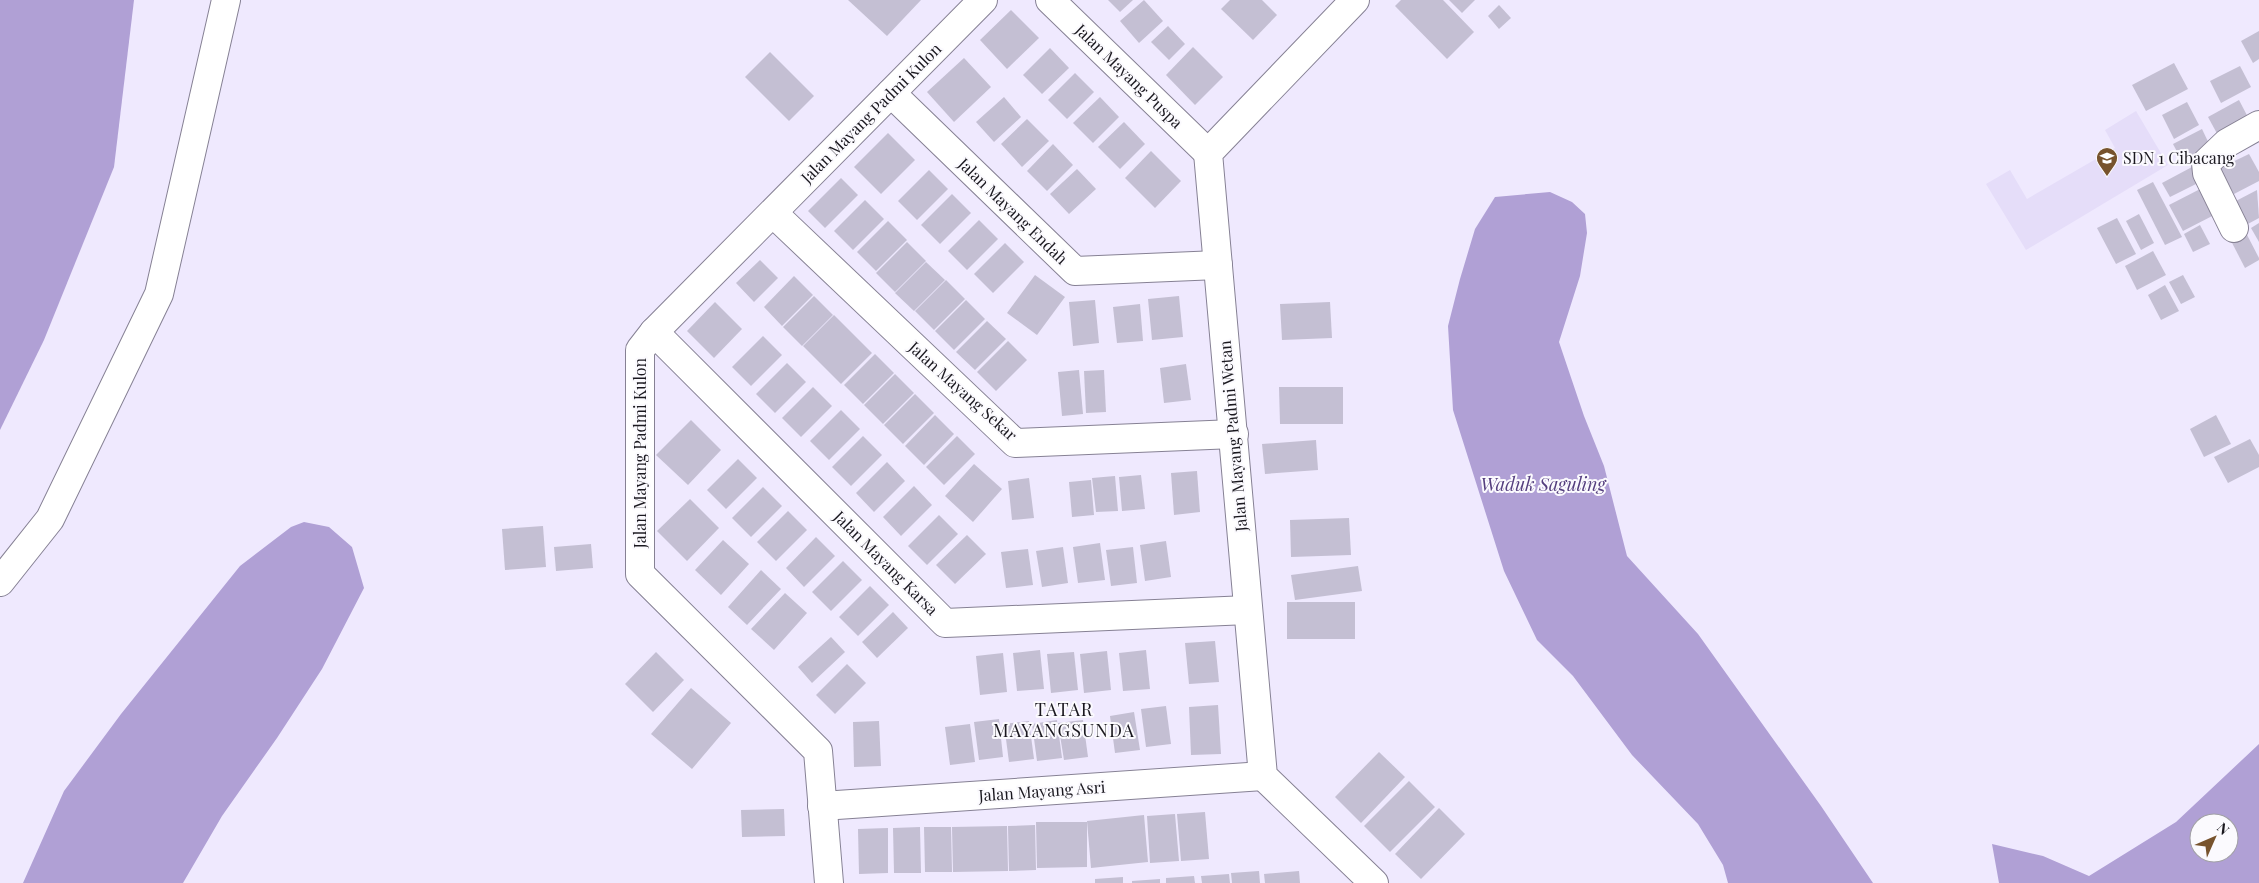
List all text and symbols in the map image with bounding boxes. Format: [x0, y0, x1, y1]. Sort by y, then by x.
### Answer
street label: Jalan Mayang Puspa [1070, 18, 1188, 132]
street label: Jalan Mayang Padmi Kulon [795, 38, 946, 188]
school or university icon: SDN 1 Cibacang [2095, 146, 2119, 177]
place label: SDN 1 Cibacang [2123, 147, 2235, 168]
street label: Jalan Mayang Endah [953, 152, 1073, 269]
street label: Jalan Mayang Sekar [904, 336, 1022, 445]
street label: Jalan Mayang Padmi Wetan [1214, 339, 1251, 534]
street label: Jalan Mayang Padmi Kulon [629, 357, 650, 549]
water label: Waduk Saguling [1480, 472, 1607, 496]
street label: Jalan Mayang Karsa [829, 505, 943, 619]
district label: TATAR MAYANGSUNDA [993, 697, 1135, 742]
street label: Jalan Mayang Asri [977, 776, 1106, 805]
north arrow [2189, 813, 2239, 863]
text: N [2213, 818, 2234, 839]

